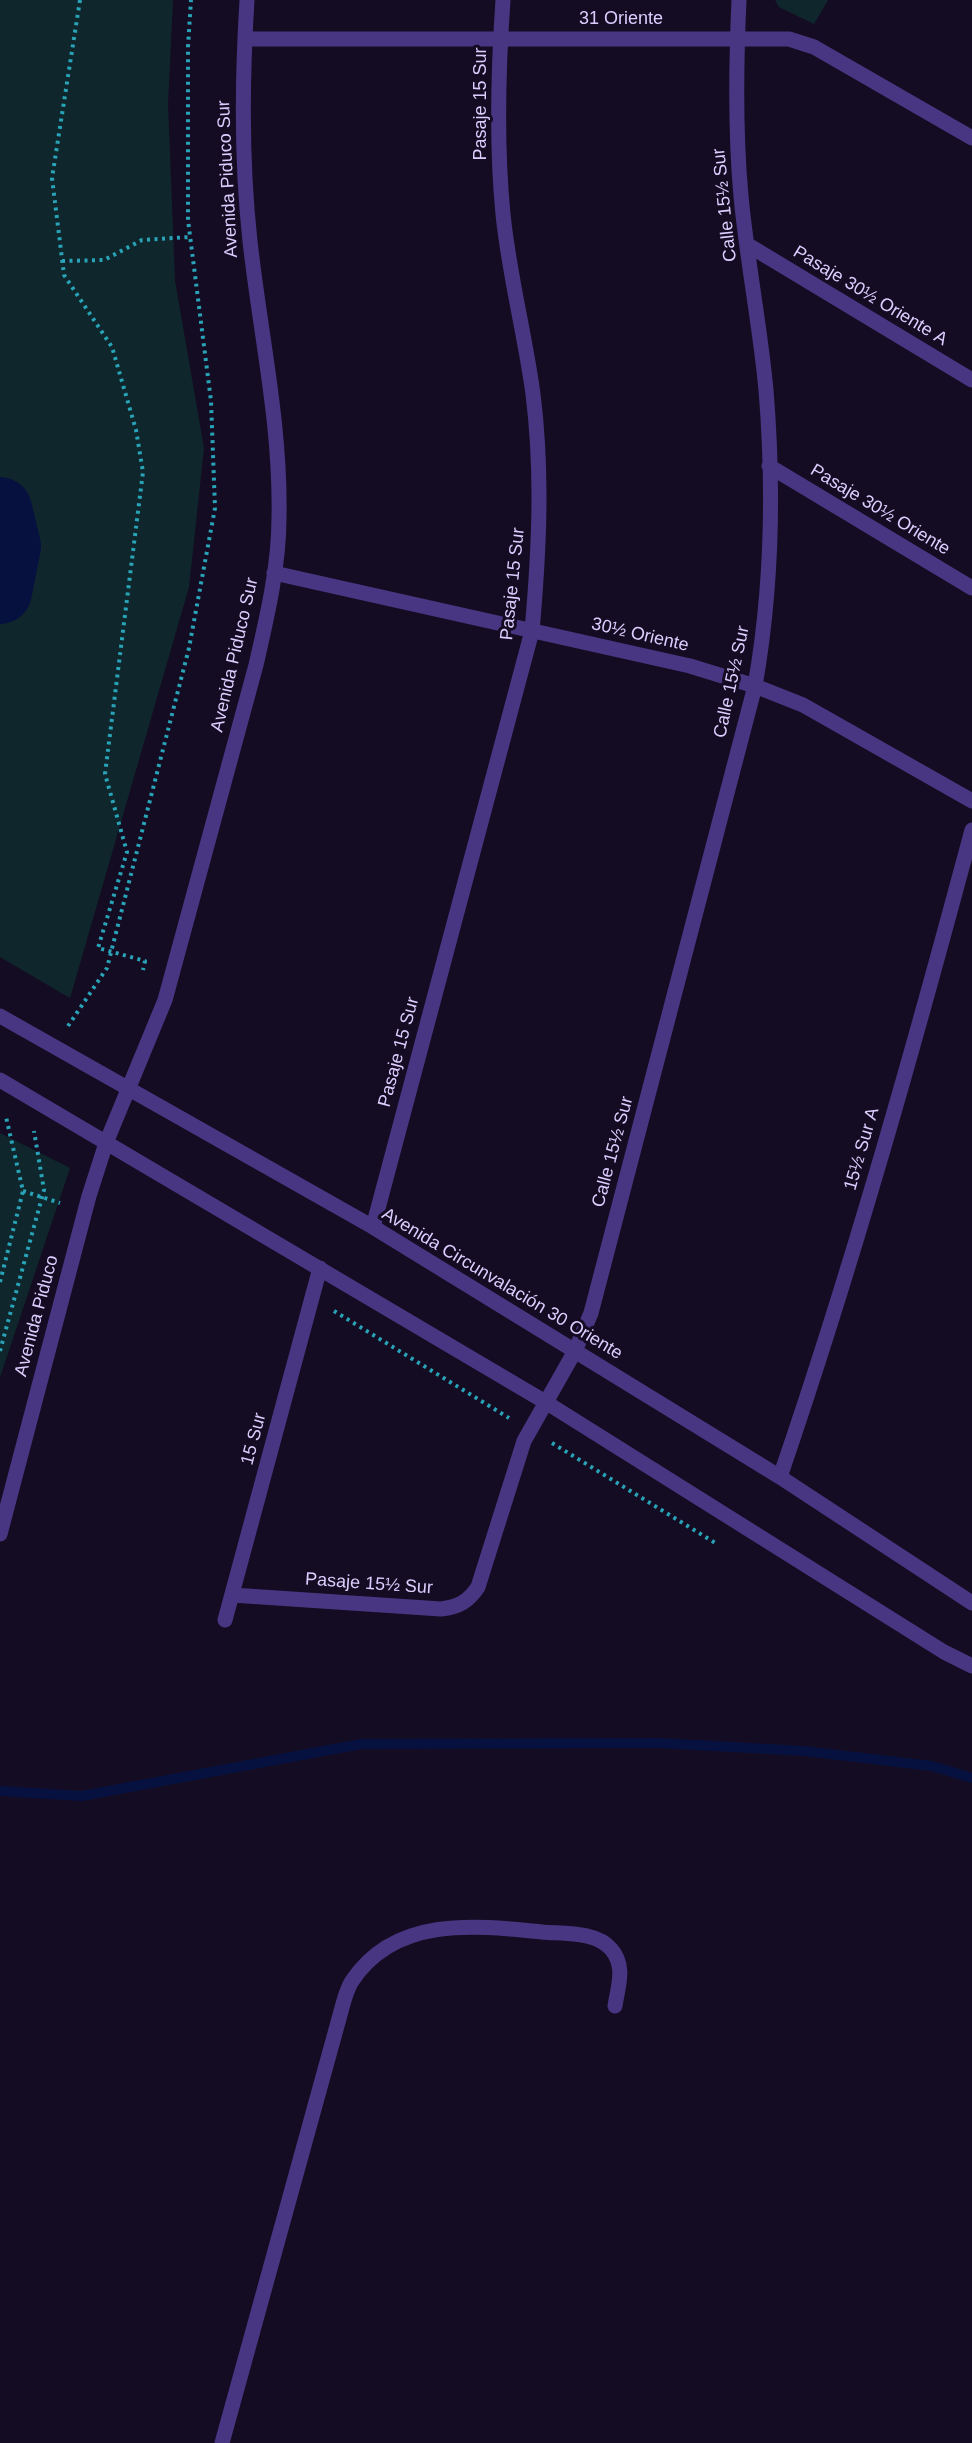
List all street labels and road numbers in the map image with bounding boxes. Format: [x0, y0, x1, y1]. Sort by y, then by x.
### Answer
street label: 31 Oriente [579, 8, 663, 30]
street label: Pasaje 15 Sur [470, 47, 492, 161]
street label: Avenida Piduco Sur [213, 100, 243, 258]
street label: Calle 15½ Sur [708, 147, 742, 263]
street label: Pasaje 30½ Oriente A [789, 241, 951, 351]
street label: Pasaje 30½ Oriente [806, 460, 954, 560]
street label: Pasaje 15 Sur [496, 527, 530, 641]
street label: Avenida Piduco Sur [207, 576, 263, 734]
street label: 30½ Oriente [589, 613, 691, 657]
street label: Calle 15½ Sur [710, 624, 754, 740]
street label: Pasaje 15 Sur [374, 995, 424, 1109]
street label: Calle 15½ Sur [588, 1094, 638, 1210]
street label: 15½ Sur A [840, 1105, 884, 1193]
street label: Avenida Circunvalación 30 Oriente [378, 1203, 626, 1365]
street label: Avenida Piduco [10, 1253, 64, 1379]
street label: 15 Sur [237, 1411, 271, 1467]
street label: Pasaje 15½ Sur [304, 1569, 434, 1599]

